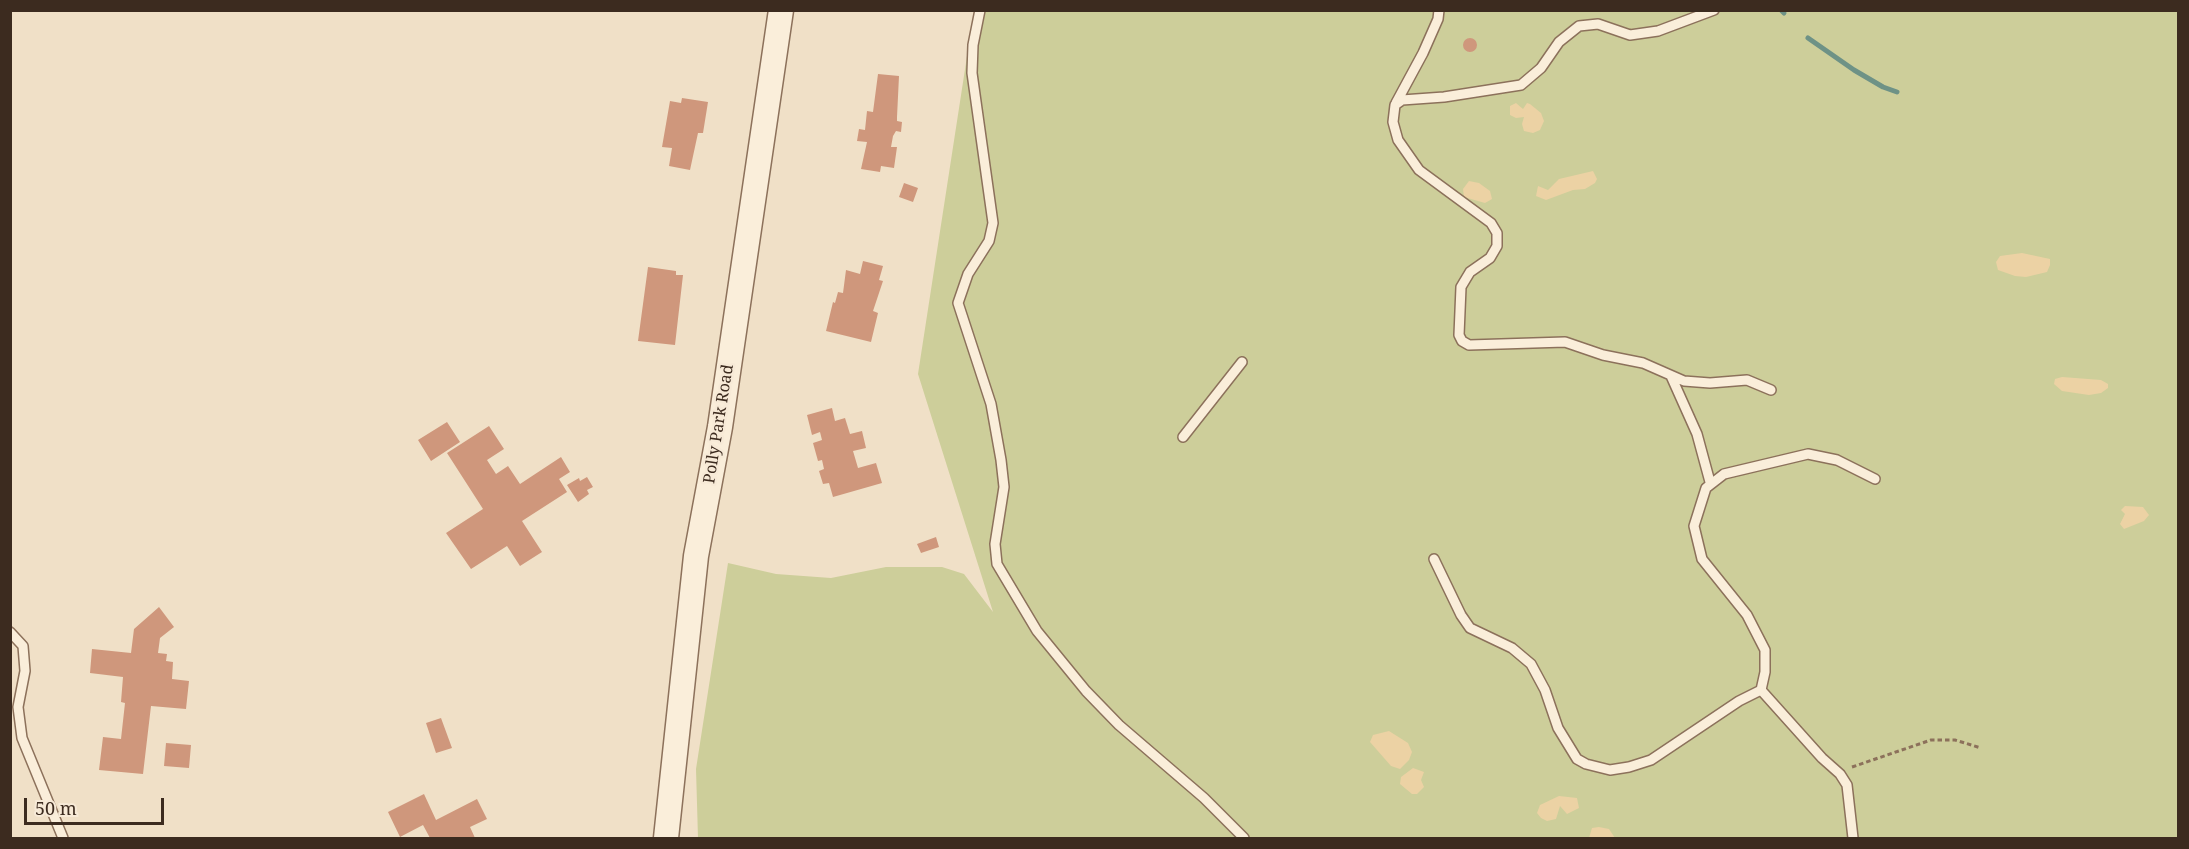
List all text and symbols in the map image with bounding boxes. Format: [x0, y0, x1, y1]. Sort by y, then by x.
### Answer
street label: Polly Park Road [700, 363, 738, 485]
scale bar [27, 786, 166, 824]
text: 50 m [35, 796, 77, 820]

